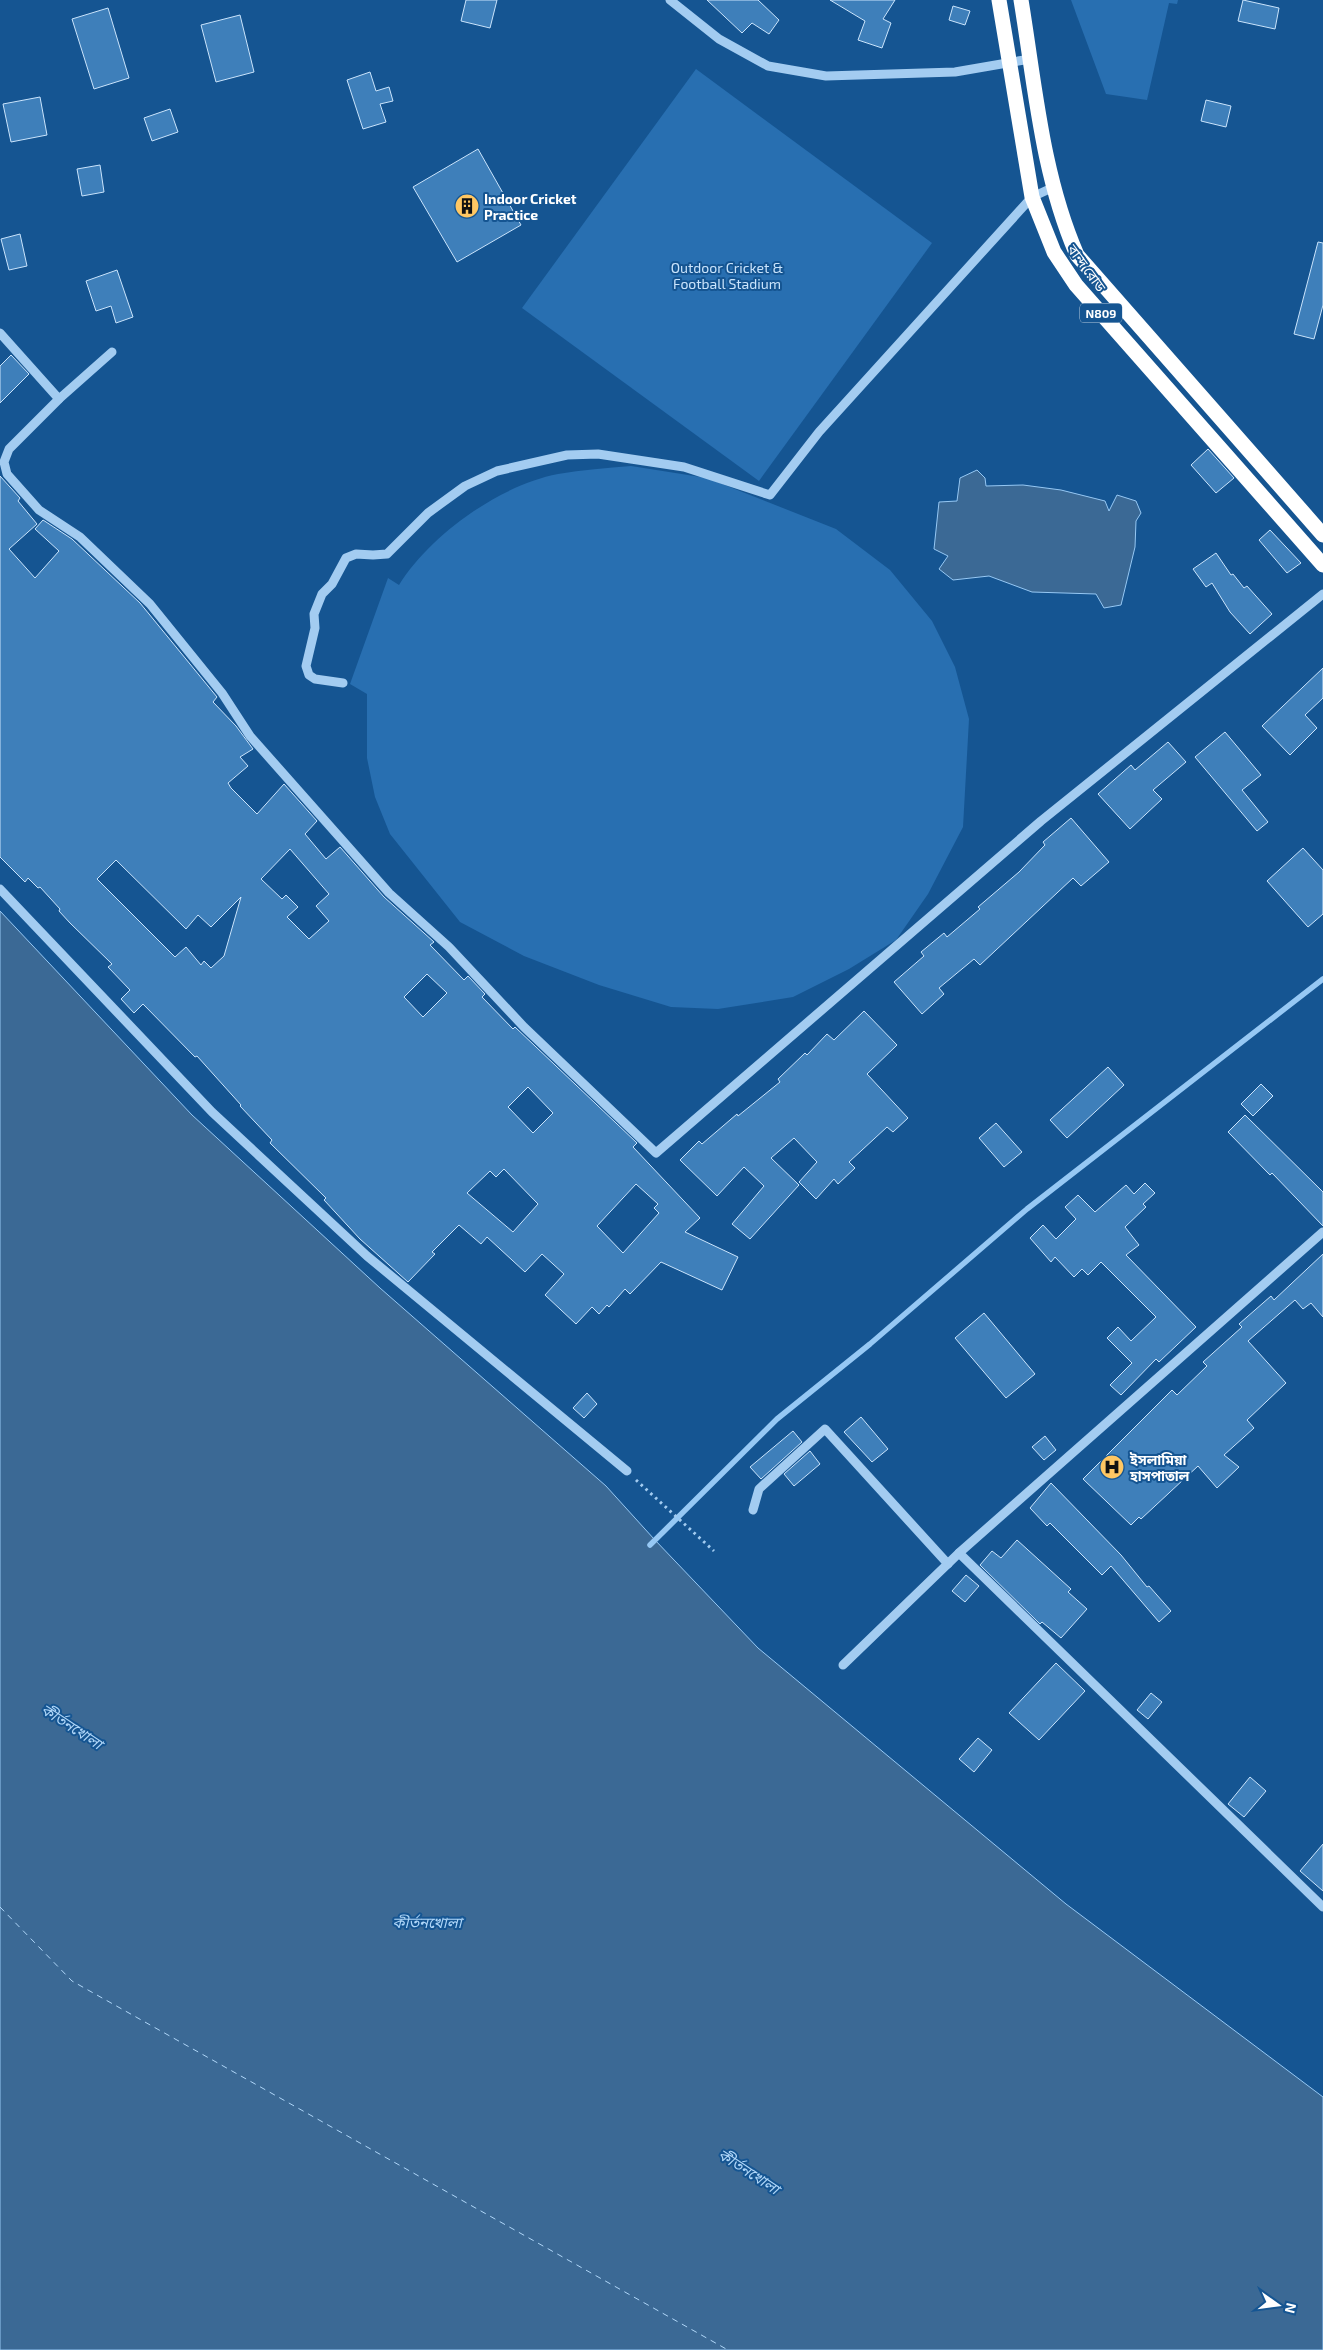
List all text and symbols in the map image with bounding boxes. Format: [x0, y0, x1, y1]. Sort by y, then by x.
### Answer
place label: Indoor Cricket Practice [484, 190, 577, 223]
building icon: Indoor Cricket Practice [454, 193, 480, 219]
street label: বান্দ রোড [1064, 240, 1110, 296]
park label: Outdoor Cricket & Football Stadium [671, 259, 784, 292]
road number: N809 [1080, 304, 1122, 322]
place label: ইসলামিয়া হাসপাতাল [1129, 1451, 1190, 1484]
hospital icon: ইসলামিয়া হাসপাতাল [1099, 1454, 1125, 1480]
water label: কীর্তনখোলা [38, 1700, 109, 1754]
water label: কীর্তনখোলা [392, 1913, 465, 1931]
water label: কীর্তনখোলা [715, 2145, 786, 2199]
north arrow [1253, 2280, 1303, 2330]
text: N [1282, 2301, 1301, 2315]

